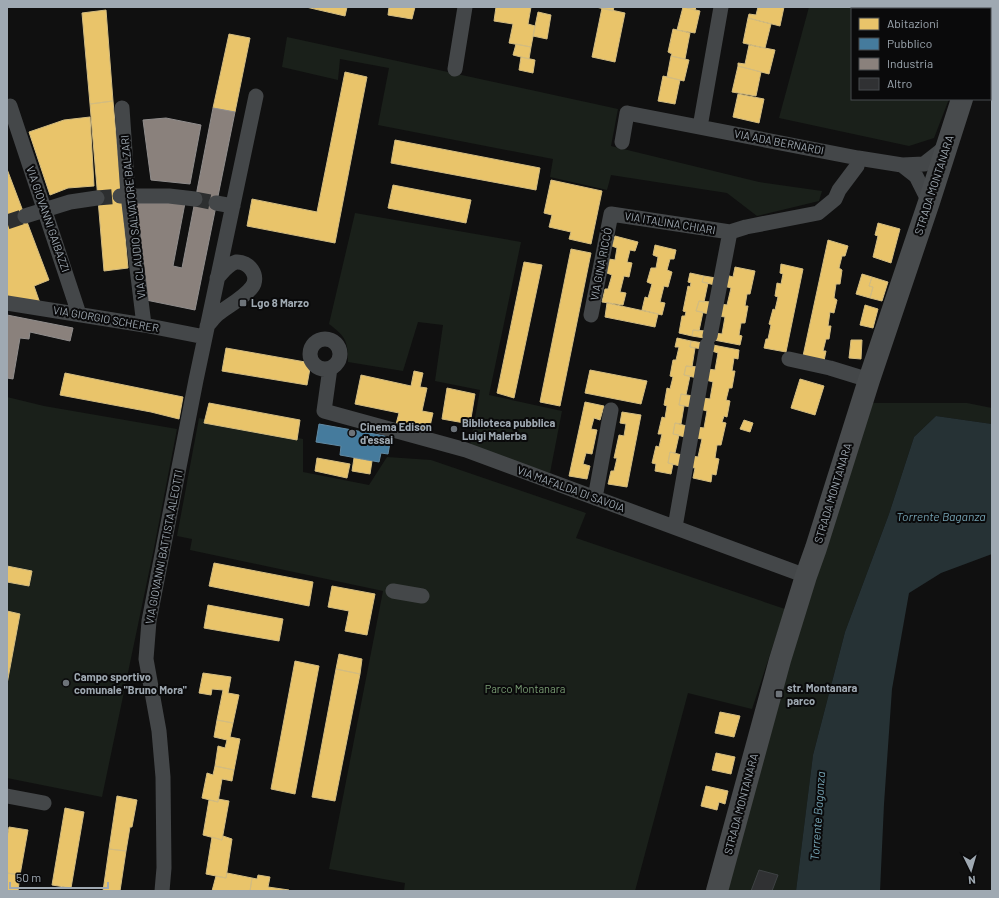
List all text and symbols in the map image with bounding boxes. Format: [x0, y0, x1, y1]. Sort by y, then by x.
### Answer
legend [851, 8, 991, 100]
text: Abitazioni [887, 16, 939, 30]
text: Pubblico [887, 36, 932, 50]
text: Industria [887, 56, 933, 70]
text: Altro [887, 76, 912, 90]
street label: VIA ADA BERNARDI [733, 126, 825, 157]
street label: STRADA MONTANARA [911, 133, 956, 236]
street label: VIA CLAUDIO SALVATORE BALZARI [117, 135, 148, 300]
street label: VIA GIOVANNI GAIBAZZI [24, 164, 73, 274]
street label: VIA ITALINA CHIARI [624, 209, 716, 236]
street label: VIA GINA RICCÒ [587, 226, 614, 301]
place label: Lgo 8 Marzo [251, 296, 309, 309]
marker: Lgo 8 Marzo [238, 298, 248, 308]
street label: VIA GIORGIO SCHERER [52, 303, 160, 334]
place label: Biblioteca pubblica Luigi Malerba [462, 416, 555, 442]
place label: Cinema Edison d'essai [360, 420, 432, 446]
marker: Biblioteca pubblica Luigi Malerba [449, 424, 459, 434]
marker: Cinema Edison d'essai [347, 428, 357, 438]
street label: STRADA MONTANARA [811, 441, 854, 545]
street label: VIA MAFALDA DI SAVOIA [515, 463, 627, 514]
street label: VIA GIOVANNI BATTISTA ALEOTTI [142, 469, 185, 625]
water label: Torrente Baganza [896, 509, 986, 523]
place label: Campo sportivo comunale "Bruno Mora" [74, 670, 187, 696]
marker: Campo sportivo comunale "Bruno Mora" [61, 678, 71, 688]
place label: str. Montanara parco [787, 681, 858, 707]
park label: Parco Montanara [485, 682, 565, 695]
marker: str. Montanara parco [774, 689, 784, 699]
street label: STRADA MONTANARA [721, 752, 760, 856]
water label: Torrente Baganza [807, 771, 827, 861]
north arrow [951, 850, 991, 890]
scale bar [10, 864, 108, 890]
text: 50 m [16, 870, 41, 884]
text: N [968, 874, 976, 887]

